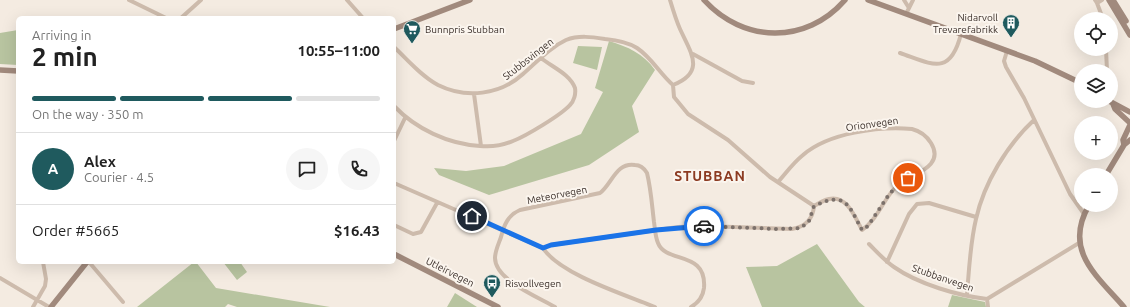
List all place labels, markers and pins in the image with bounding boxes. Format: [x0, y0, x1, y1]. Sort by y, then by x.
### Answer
place label: Nidarvoll Trevarefabrikk [933, 12, 998, 35]
building icon: Nidarvoll Trevarefabrikk [1001, 13, 1021, 38]
supermarket icon: Bunnpris Stubban [402, 19, 422, 44]
place label: Bunnpris Stubban [425, 24, 505, 35]
pin [891, 161, 925, 195]
pin [455, 199, 489, 233]
bus stop icon: Risvollvegen [482, 273, 502, 298]
place label: Risvollvegen [505, 278, 561, 289]

